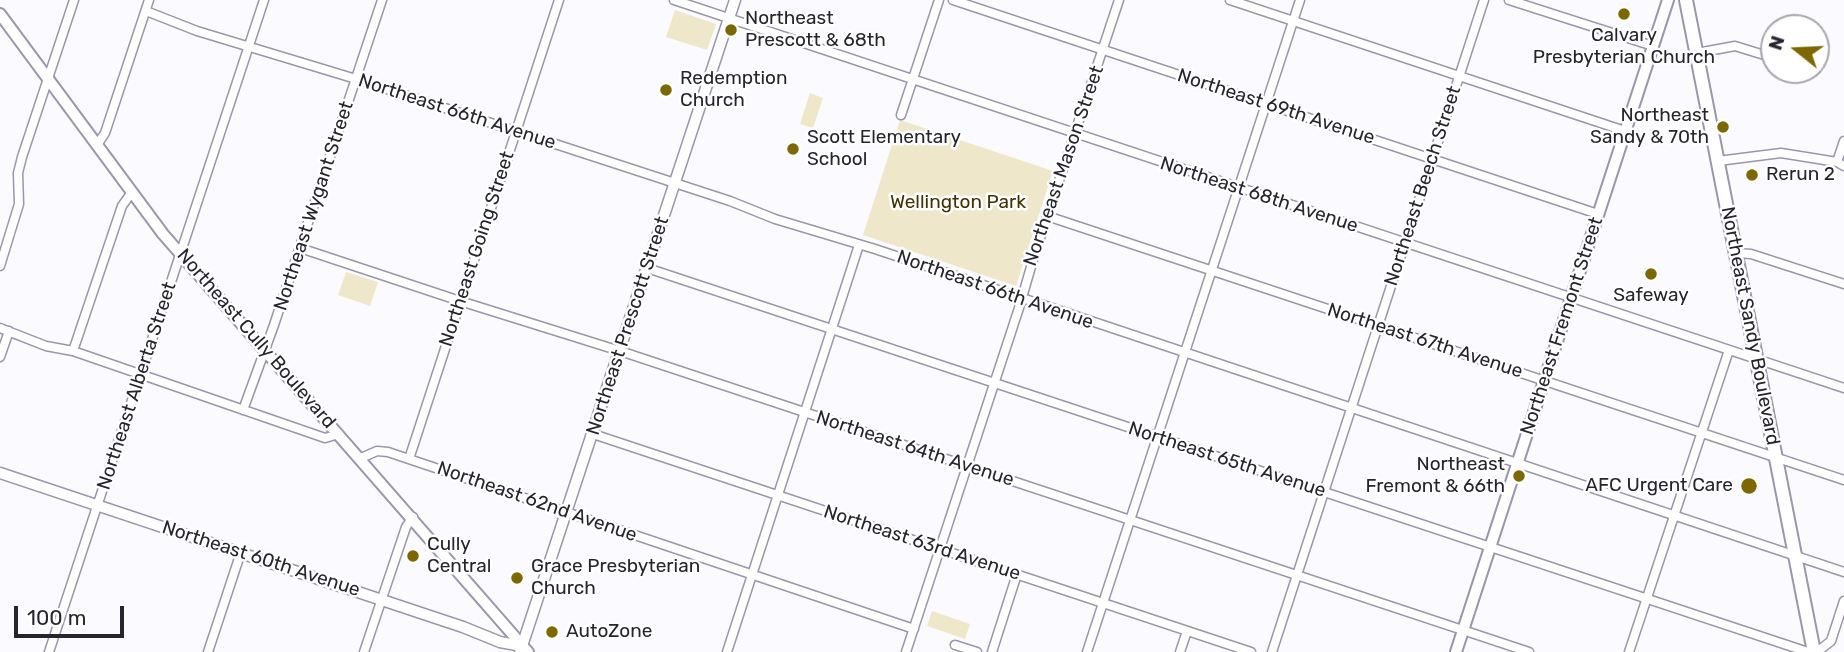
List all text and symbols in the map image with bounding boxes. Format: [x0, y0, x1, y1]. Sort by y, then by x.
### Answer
marker: Calvary Presbyterian Church [1616, 6, 1632, 22]
place label: Northeast Prescott & 68th [745, 8, 886, 52]
north arrow [1760, 14, 1830, 84]
marker: Northeast Prescott & 68th [723, 22, 739, 38]
place label: Calvary Presbyterian Church [1533, 25, 1715, 69]
text: N [1763, 33, 1790, 53]
street label: Northeast Mason Street [1019, 63, 1109, 269]
street label: Northeast 69th Avenue [1174, 64, 1378, 150]
place label: Redemption Church [680, 68, 787, 112]
street label: Northeast 66th Avenue [355, 69, 559, 155]
marker: Redemption Church [658, 82, 674, 98]
street label: Northeast Beech Street [1380, 83, 1466, 289]
street label: Northeast Wygant Street [269, 98, 359, 314]
place label: Northeast Sandy & 70th [1590, 105, 1709, 149]
marker: Northeast Sandy & 70th [1715, 119, 1731, 135]
place label: Scott Elementary School [807, 127, 961, 171]
marker: Scott Elementary School [785, 141, 801, 157]
street label: Northeast Going Street [435, 148, 519, 350]
street label: Northeast 68th Avenue [1157, 152, 1361, 238]
place label: Rerun 2 [1766, 164, 1835, 186]
marker: Rerun 2 [1744, 167, 1760, 183]
park label: Wellington Park [890, 192, 1026, 214]
street label: Northeast Sandy Boulevard [1716, 205, 1784, 447]
street label: Northeast Prescott Street [582, 214, 674, 438]
street label: Northeast Fremont Street [1516, 214, 1608, 438]
street label: Northeast Cully Boulevard [172, 245, 340, 433]
street label: Northeast 66th Avenue [894, 246, 1096, 334]
marker: Safeway [1643, 266, 1659, 282]
street label: Northeast Alberta Street [93, 279, 181, 493]
place label: Safeway [1613, 285, 1689, 307]
street label: Northeast 67th Avenue [1324, 299, 1526, 383]
street label: Northeast 64th Avenue [813, 406, 1017, 492]
street label: Northeast 65th Avenue [1125, 417, 1329, 503]
place label: Northeast Fremont & 66th [1365, 454, 1505, 498]
street label: Northeast 62nd Avenue [434, 457, 640, 547]
marker: Northeast Fremont & 66th [1511, 468, 1527, 484]
place label: AFC Urgent Care [1585, 475, 1733, 497]
marker: AFC Urgent Care [1739, 476, 1759, 496]
street label: Northeast 63rd Avenue [821, 500, 1023, 586]
street label: Northeast 60th Avenue [159, 516, 363, 602]
place label: Cully Central [427, 534, 491, 578]
marker: Cully Central [405, 548, 421, 564]
place label: Grace Presbyterian Church [531, 556, 700, 600]
marker: Grace Presbyterian Church [509, 570, 525, 586]
scale bar [18, 592, 128, 636]
text: 100 m [27, 605, 86, 630]
place label: AutoZone [566, 621, 652, 643]
marker: AutoZone [544, 624, 560, 640]

